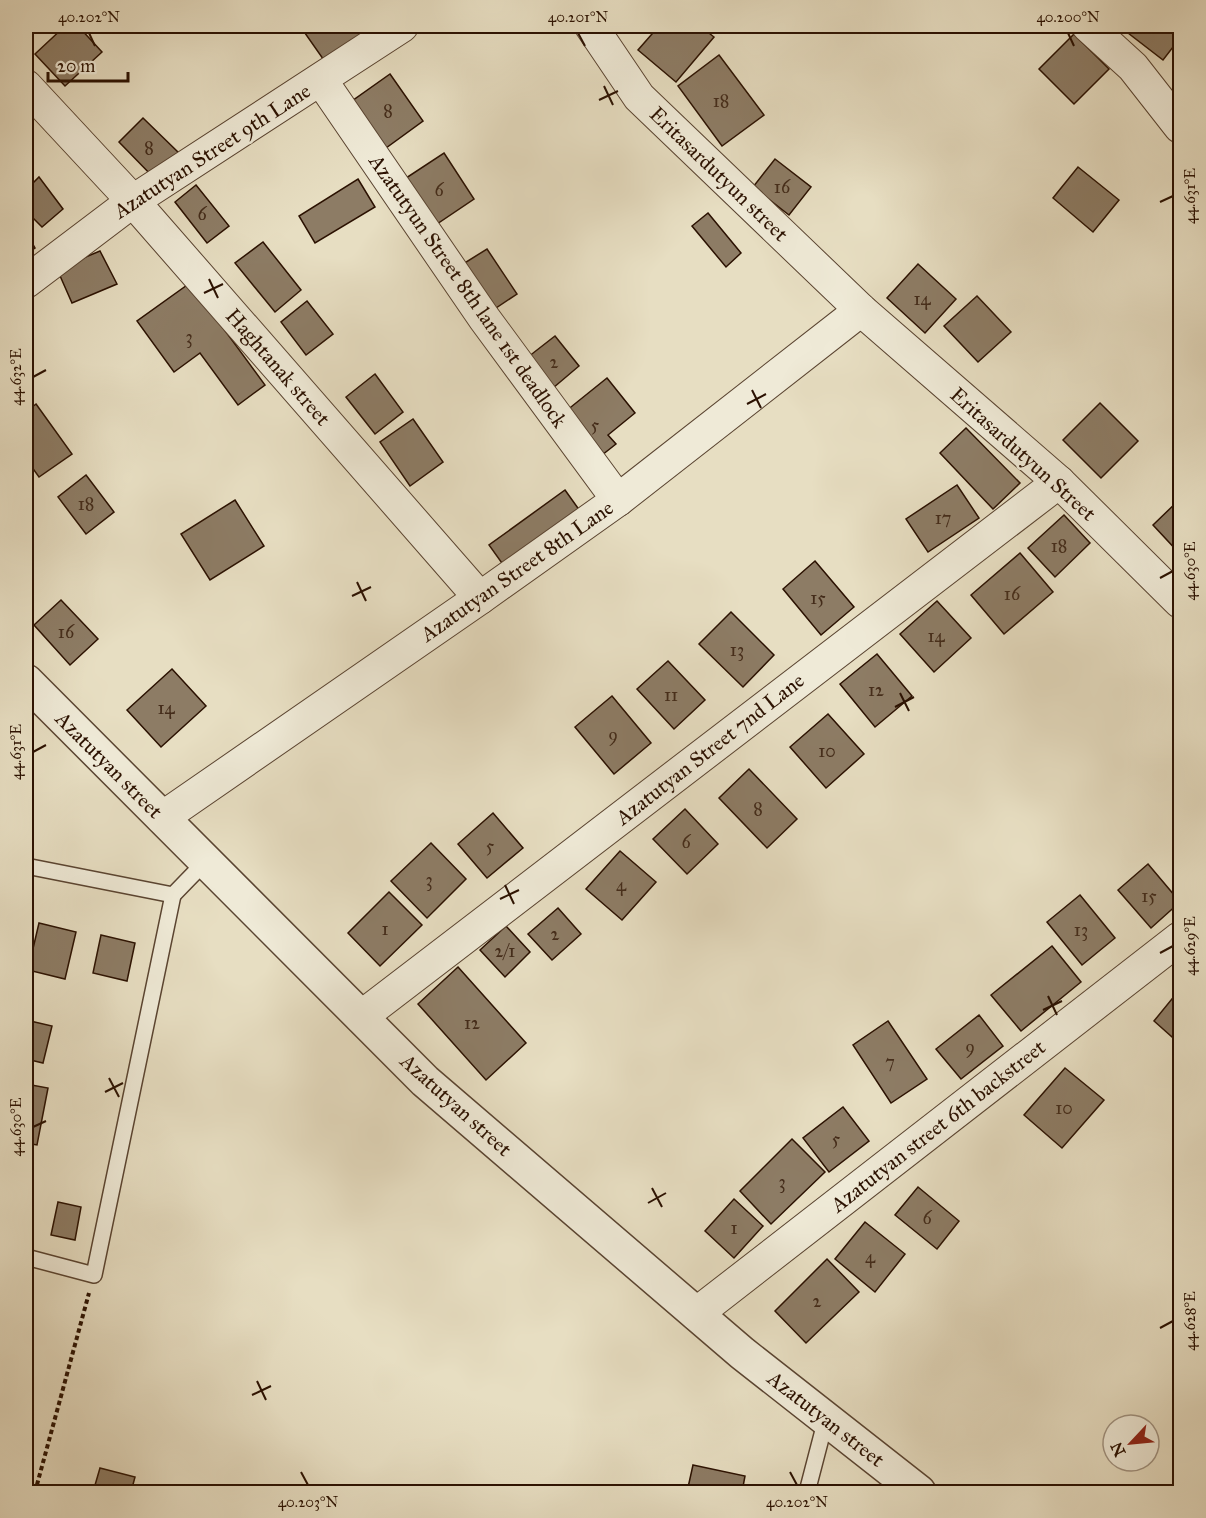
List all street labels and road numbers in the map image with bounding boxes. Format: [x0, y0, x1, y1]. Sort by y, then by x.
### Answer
street label: Azatutyan Street 9th Lane [108, 77, 315, 225]
street label: Eritasardutyun street [644, 101, 794, 247]
street label: Azatutyun Street 8th lane 1st deadlock [363, 148, 573, 433]
street label: Haghtanak street [220, 303, 336, 431]
street label: Eritasardutyun Street [945, 382, 1102, 527]
street label: Azatutyan Street 8th Lane [415, 494, 619, 648]
street label: Azatutyan Street 7nd Lane [610, 667, 810, 831]
street label: Azatutyan street [49, 705, 168, 824]
street label: Azatutyan street 6th backstreet [826, 1034, 1050, 1218]
street label: Azatutyan street [394, 1047, 518, 1162]
street label: Azatutyan street [762, 1365, 890, 1473]

